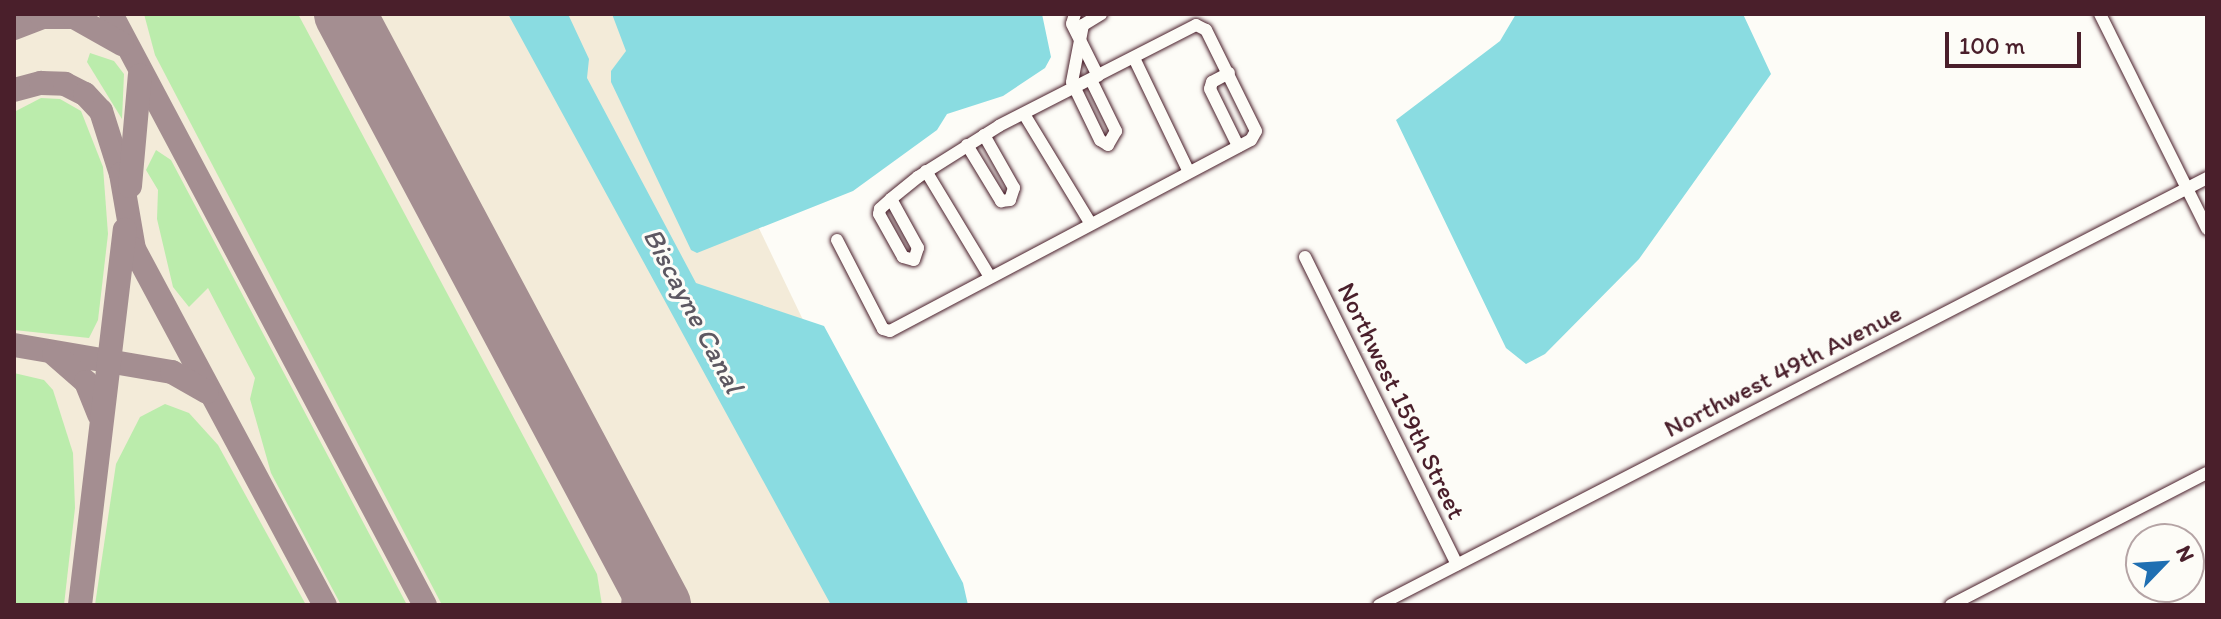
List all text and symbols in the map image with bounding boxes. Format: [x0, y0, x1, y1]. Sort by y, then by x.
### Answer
scale bar [1949, 16, 2085, 66]
text: 100 m [1959, 31, 2025, 60]
water label: Biscayne Canal [636, 221, 752, 399]
street label: Northwest 159th Street [1330, 278, 1472, 524]
street label: Northwest 49th Avenue [1659, 298, 1907, 444]
north arrow [2125, 523, 2205, 603]
text: N [2170, 541, 2201, 566]

